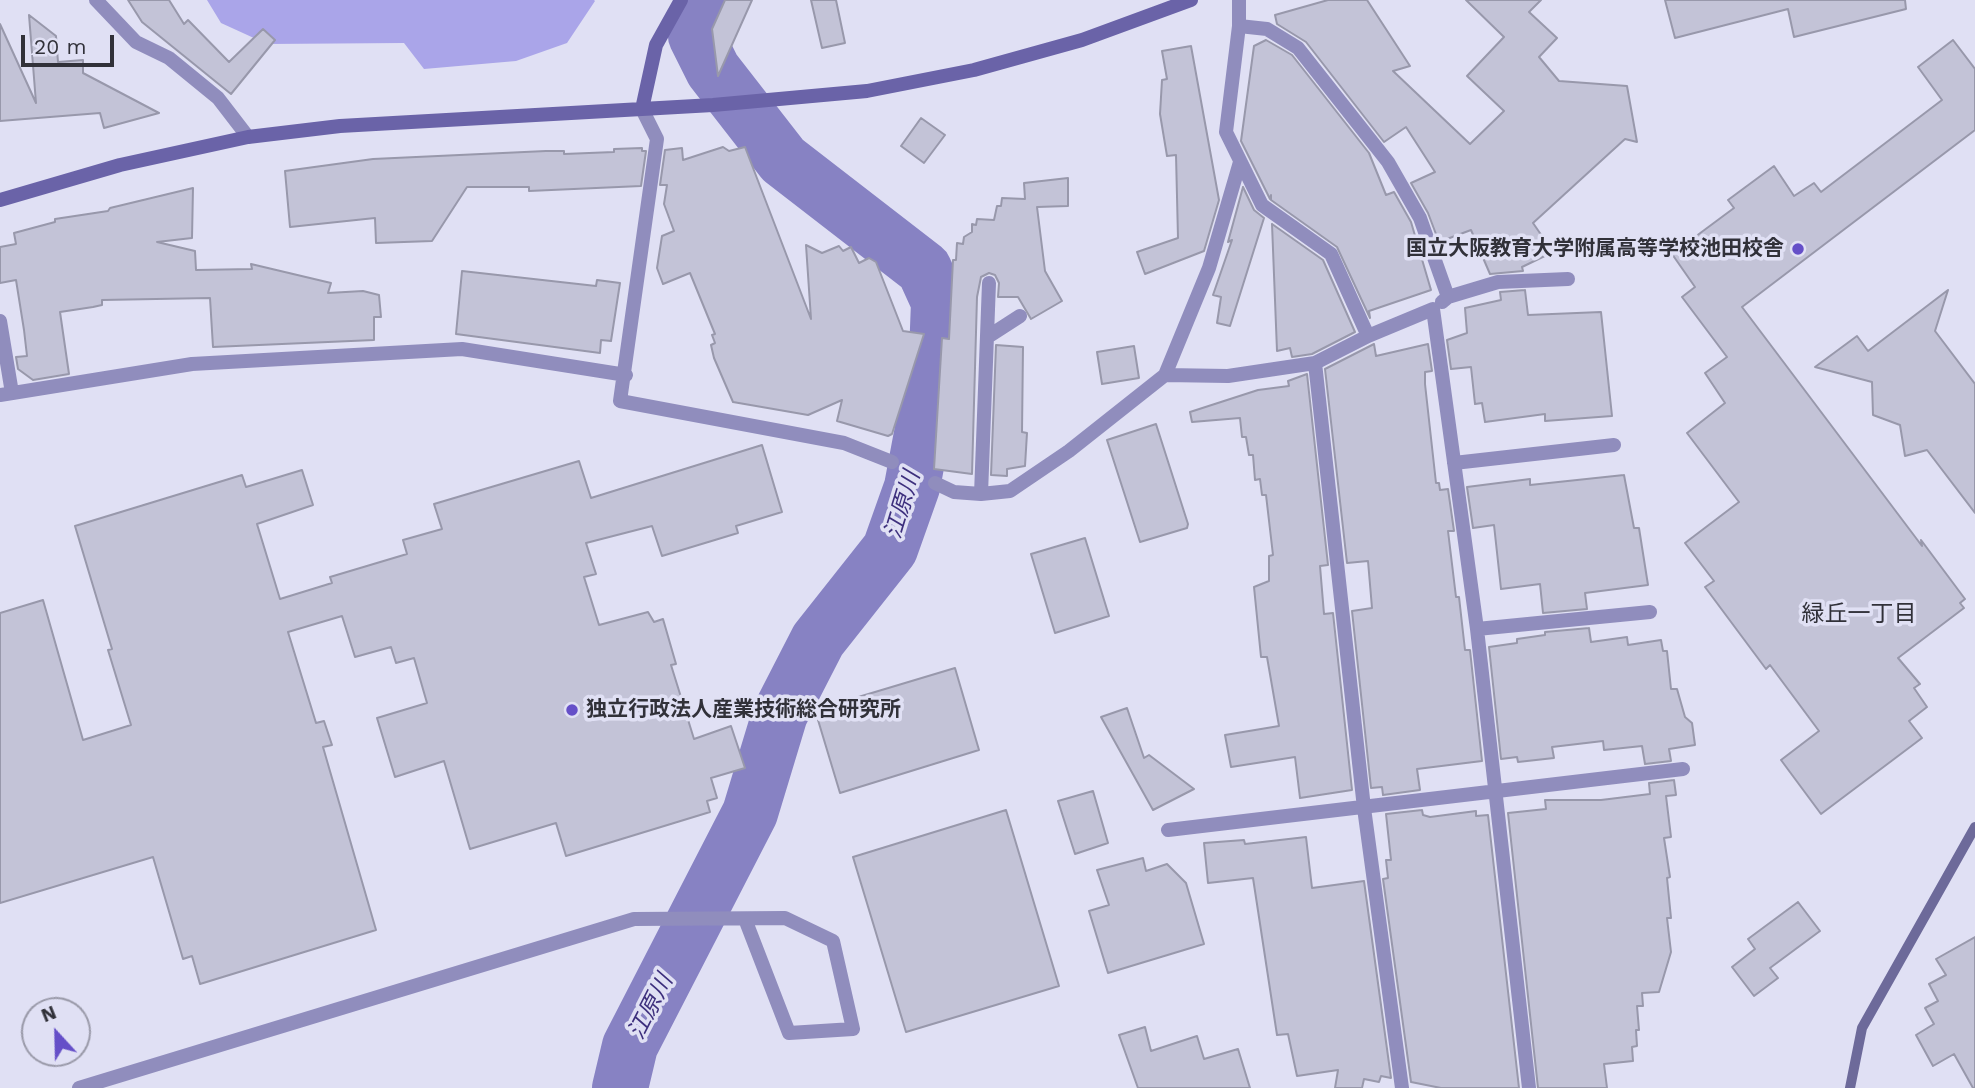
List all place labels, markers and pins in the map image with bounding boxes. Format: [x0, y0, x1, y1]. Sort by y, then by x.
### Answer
place label: 国立大阪教育大学附属高等学校池田校舎 [1406, 236, 1784, 262]
marker: 国立大阪教育大学附属高等学校池田校舎 [1790, 241, 1806, 257]
place label: 独立行政法人産業技術総合研究所 [586, 697, 901, 723]
marker: 独立行政法人産業技術総合研究所 [564, 702, 580, 718]

